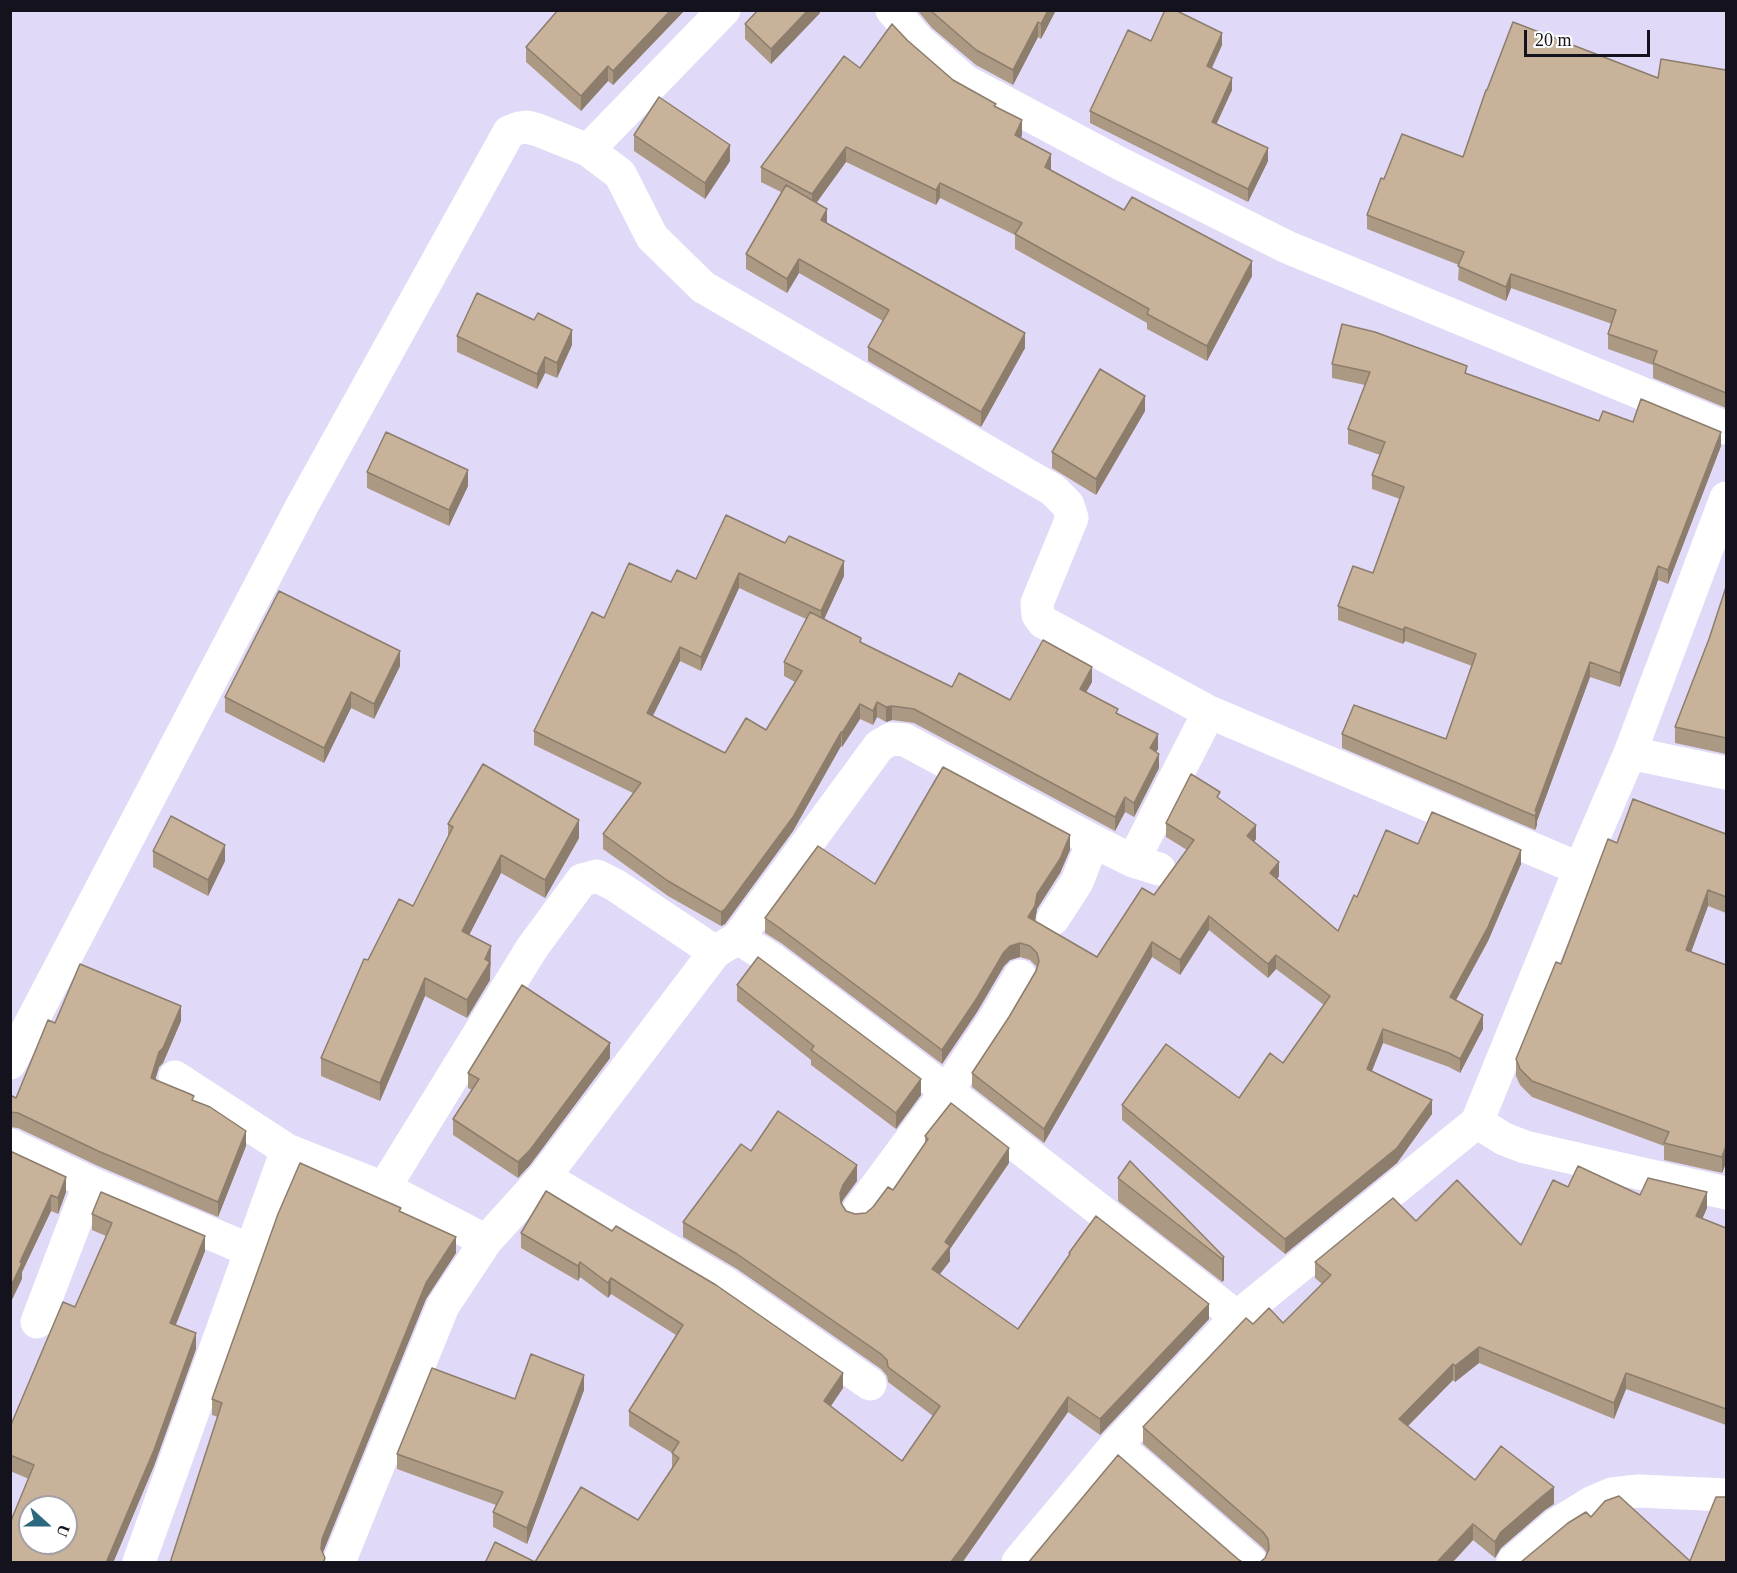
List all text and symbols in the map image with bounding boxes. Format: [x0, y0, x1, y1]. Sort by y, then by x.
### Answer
scale bar [1527, 18, 1653, 56]
text: 20 m [1535, 30, 1572, 50]
north arrow [18, 1495, 78, 1555]
text: U [53, 1522, 73, 1539]

